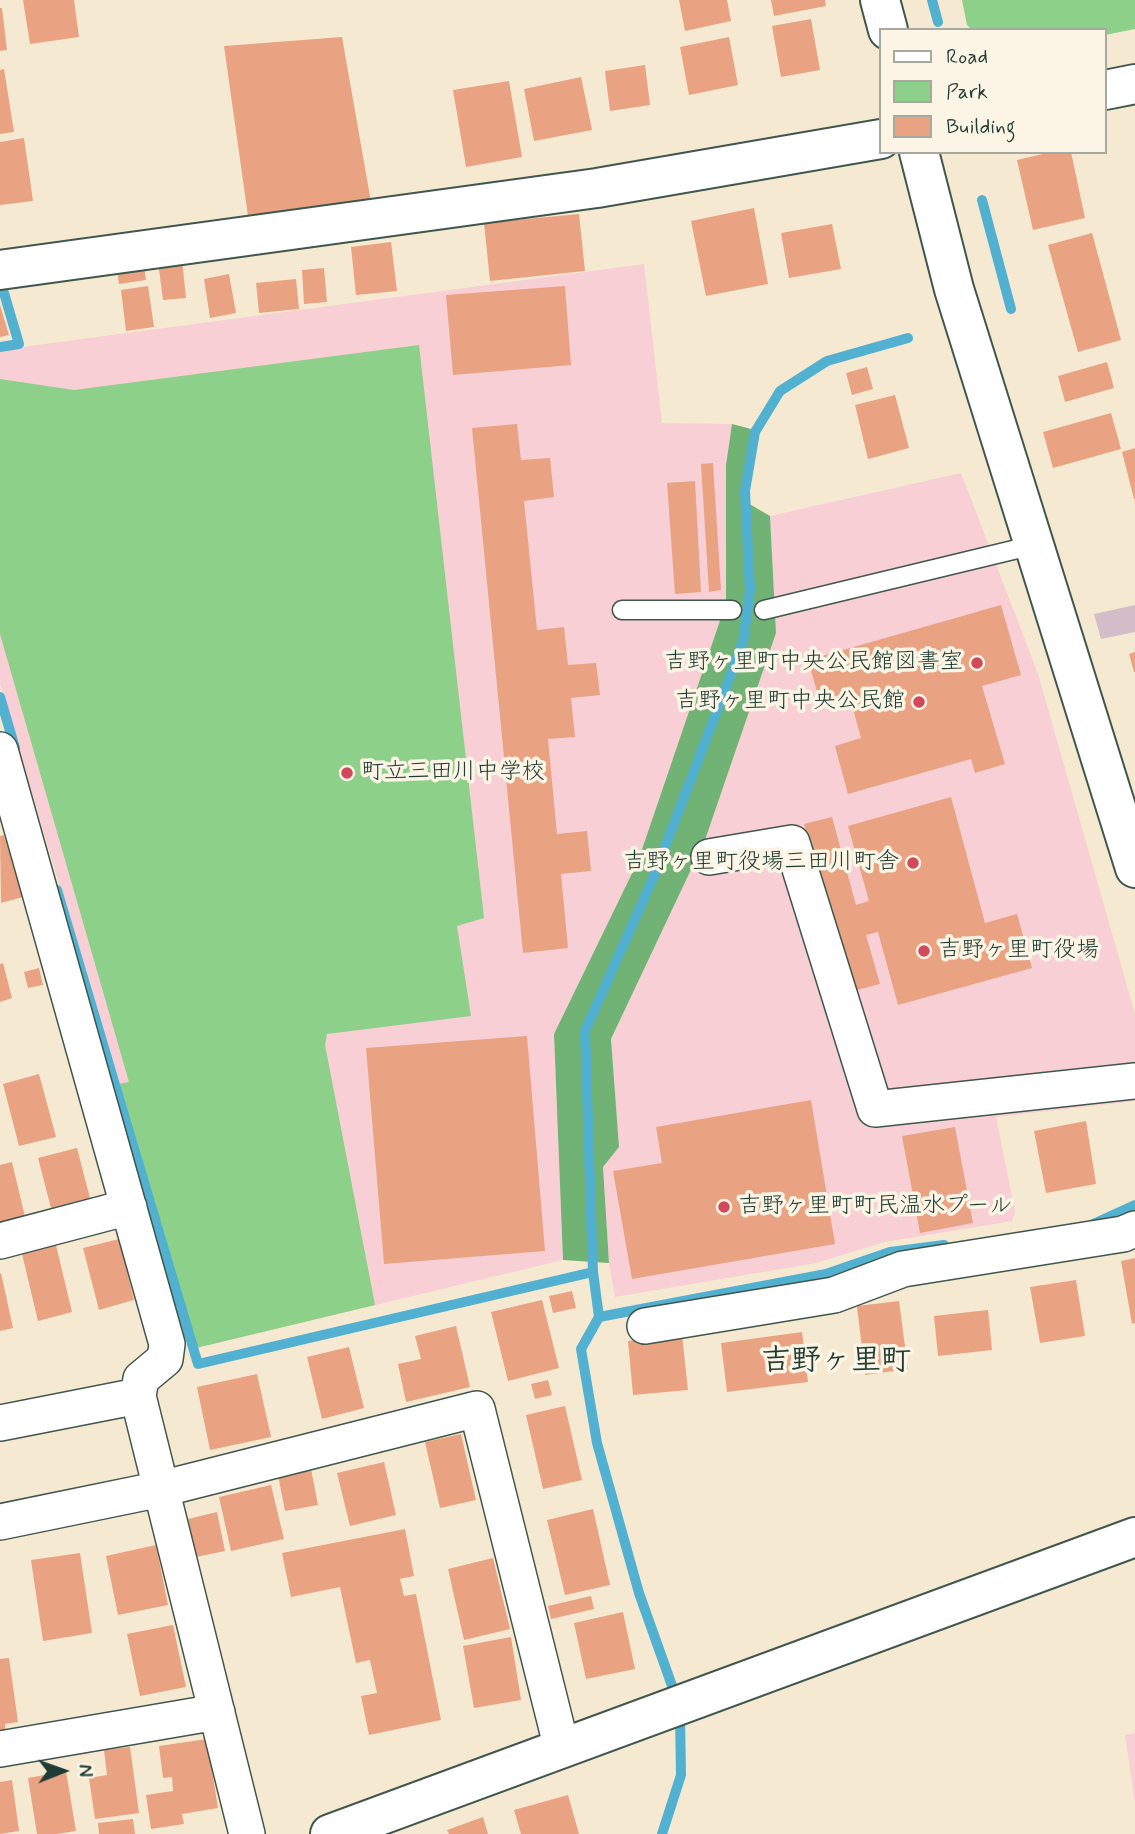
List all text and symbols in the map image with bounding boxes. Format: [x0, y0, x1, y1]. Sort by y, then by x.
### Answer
legend [880, 28, 1107, 154]
text: Road [946, 43, 988, 71]
text: Park [946, 78, 988, 106]
text: Building [946, 113, 1016, 141]
place label: 吉野ヶ里町中央公民館図書室 [664, 649, 963, 677]
marker: 吉野ヶ里町中央公民館図書室 [969, 655, 985, 671]
place label: 吉野ヶ里町中央公民館 [675, 688, 905, 716]
marker: 吉野ヶ里町中央公民館 [911, 694, 927, 710]
place label: 町立三田川中学校 [361, 759, 545, 787]
marker: 町立三田川中学校 [339, 765, 355, 781]
place label: 吉野ヶ里町役場三田川町舎 [623, 849, 899, 877]
marker: 吉野ヶ里町役場三田川町舎 [905, 855, 921, 871]
place label: 吉野ヶ里町役場 [938, 937, 1099, 965]
marker: 吉野ヶ里町役場 [916, 943, 932, 959]
place label: 吉野ヶ里町町民温水プール [738, 1193, 1013, 1221]
marker: 吉野ヶ里町町民温水プール [716, 1199, 732, 1215]
district label: 吉野ヶ里町 [761, 1345, 911, 1381]
north arrow [28, 1736, 98, 1806]
text: N [72, 1764, 97, 1777]

